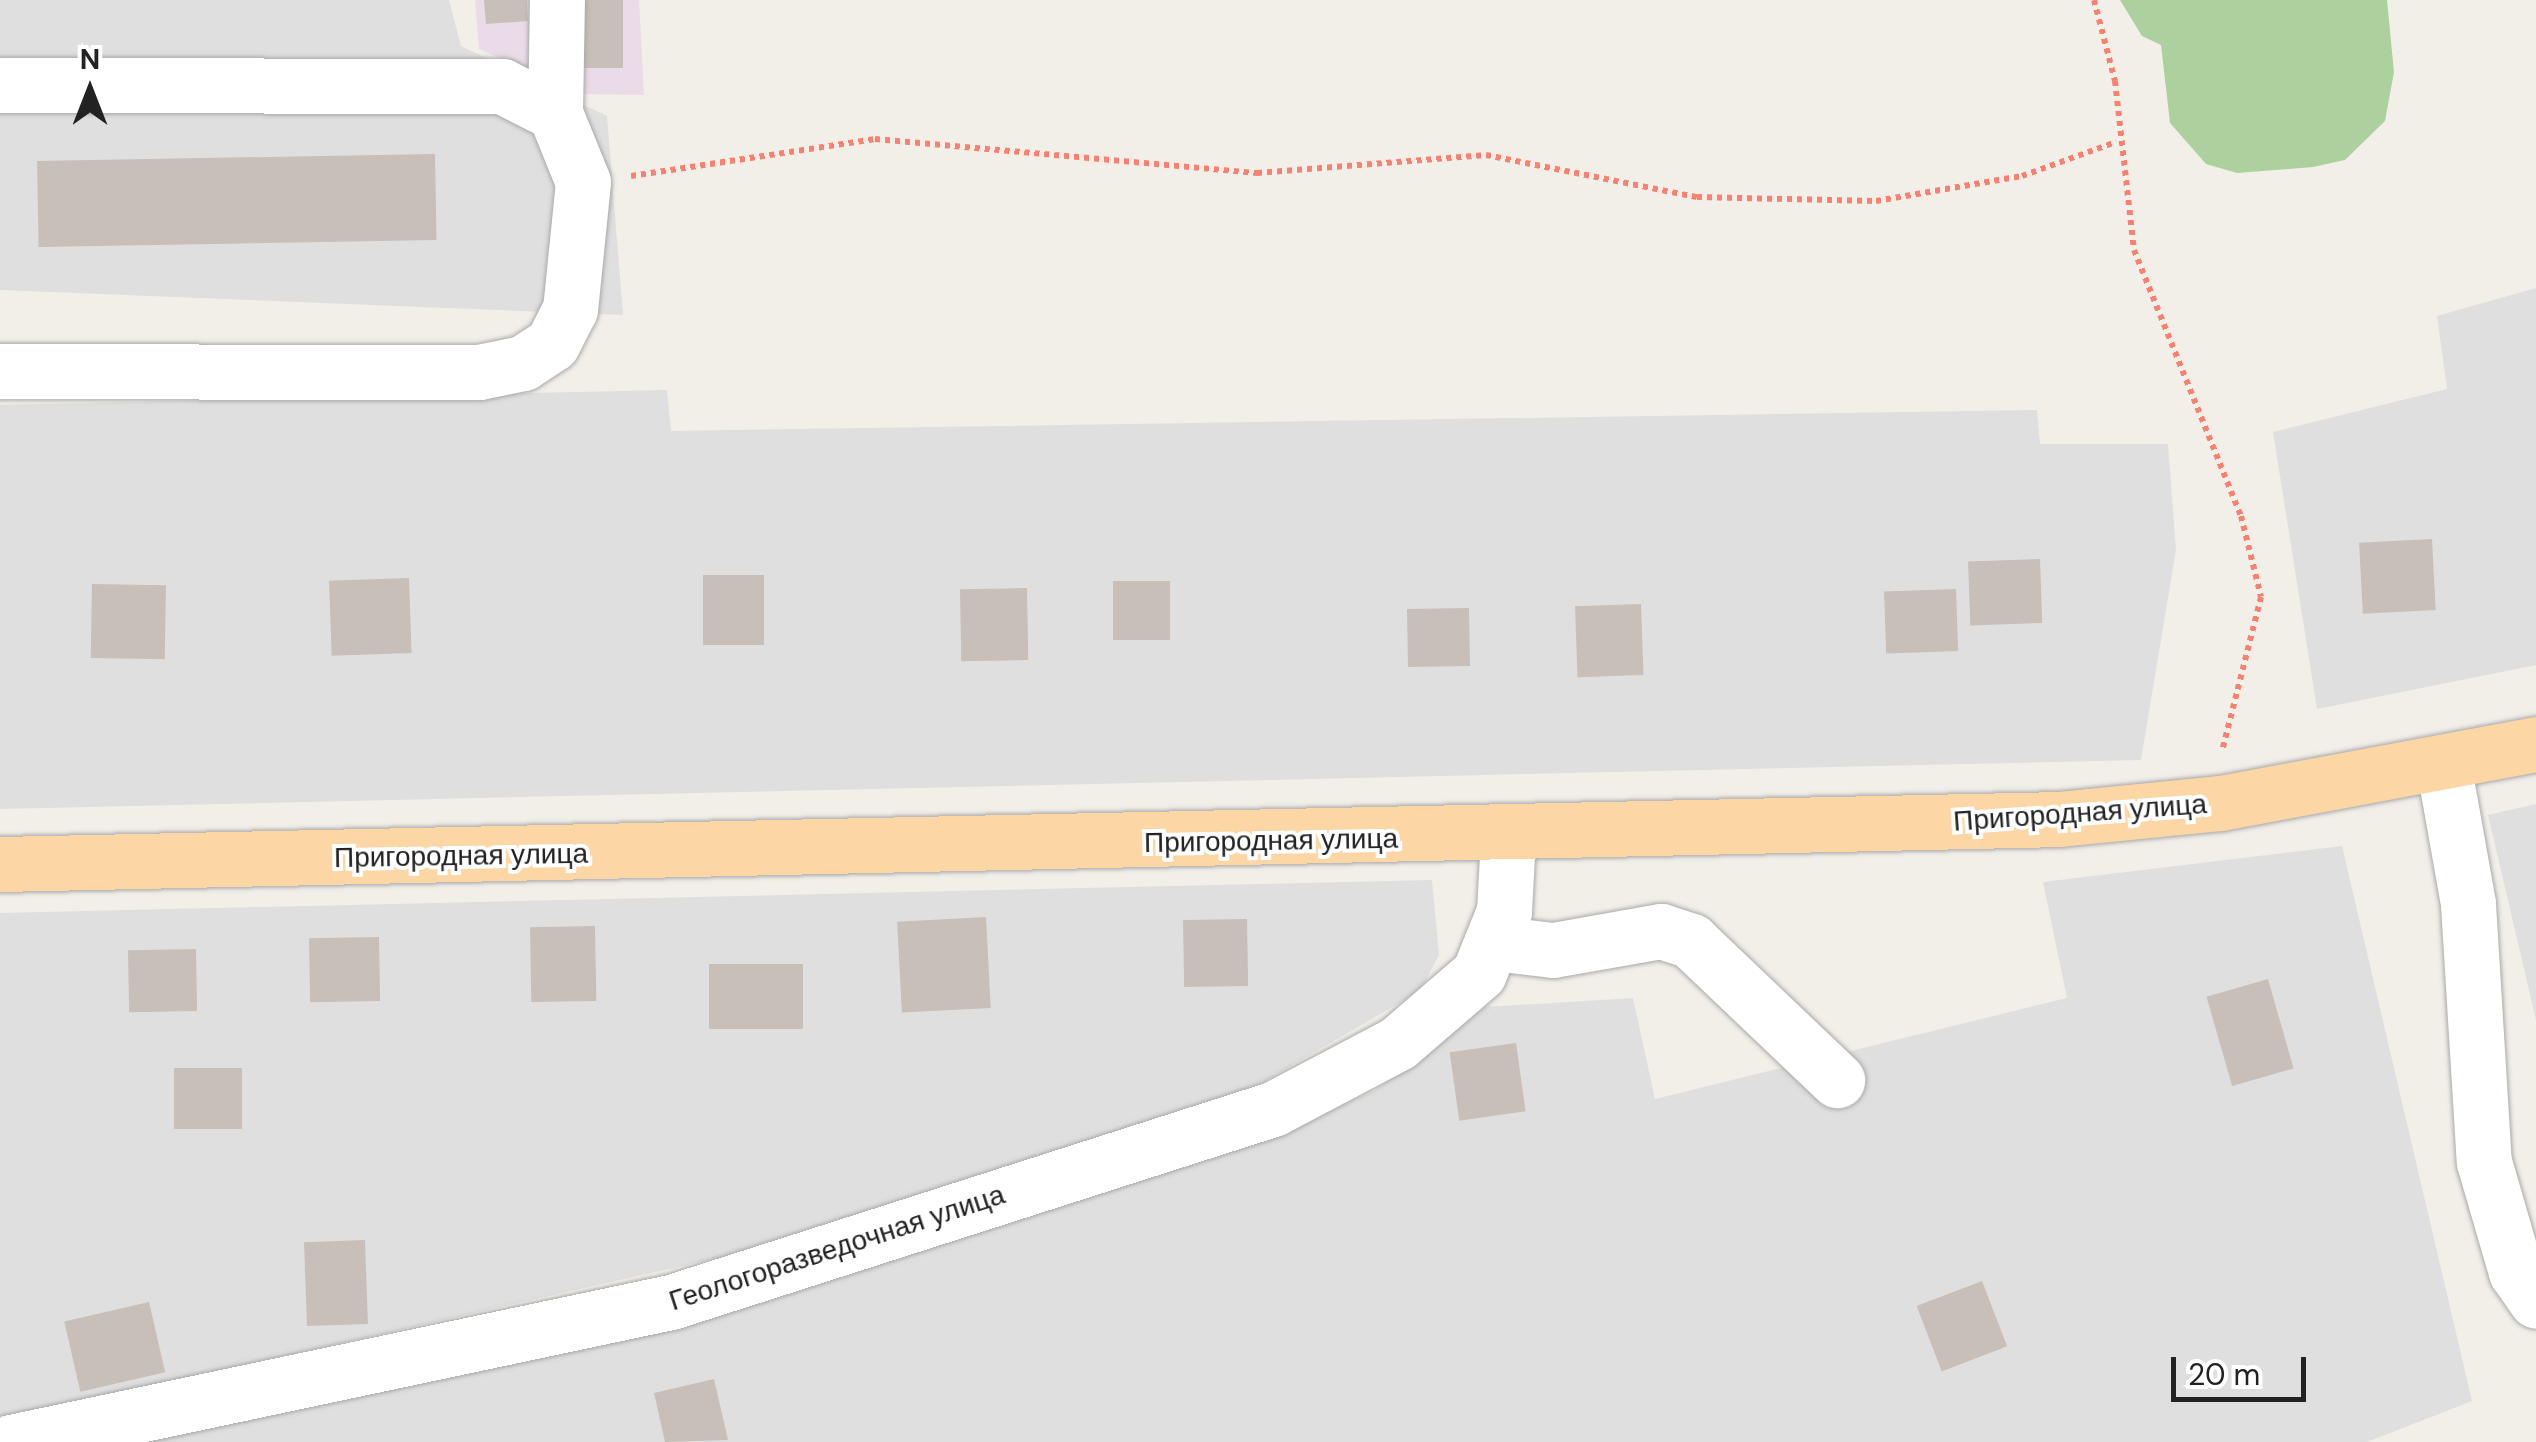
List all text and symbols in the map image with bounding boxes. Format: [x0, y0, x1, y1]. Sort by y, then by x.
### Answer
north arrow [40, 40, 140, 140]
text: N [80, 41, 100, 78]
street label: Пригородная улица [1952, 787, 2208, 839]
street label: Пригородная улица [1144, 822, 1398, 860]
street label: Пригородная улица [334, 837, 588, 875]
street label: Геологоразведочная улица [665, 1178, 1009, 1318]
scale bar [2176, 1337, 2311, 1399]
text: 20 m [2188, 1355, 2260, 1394]

